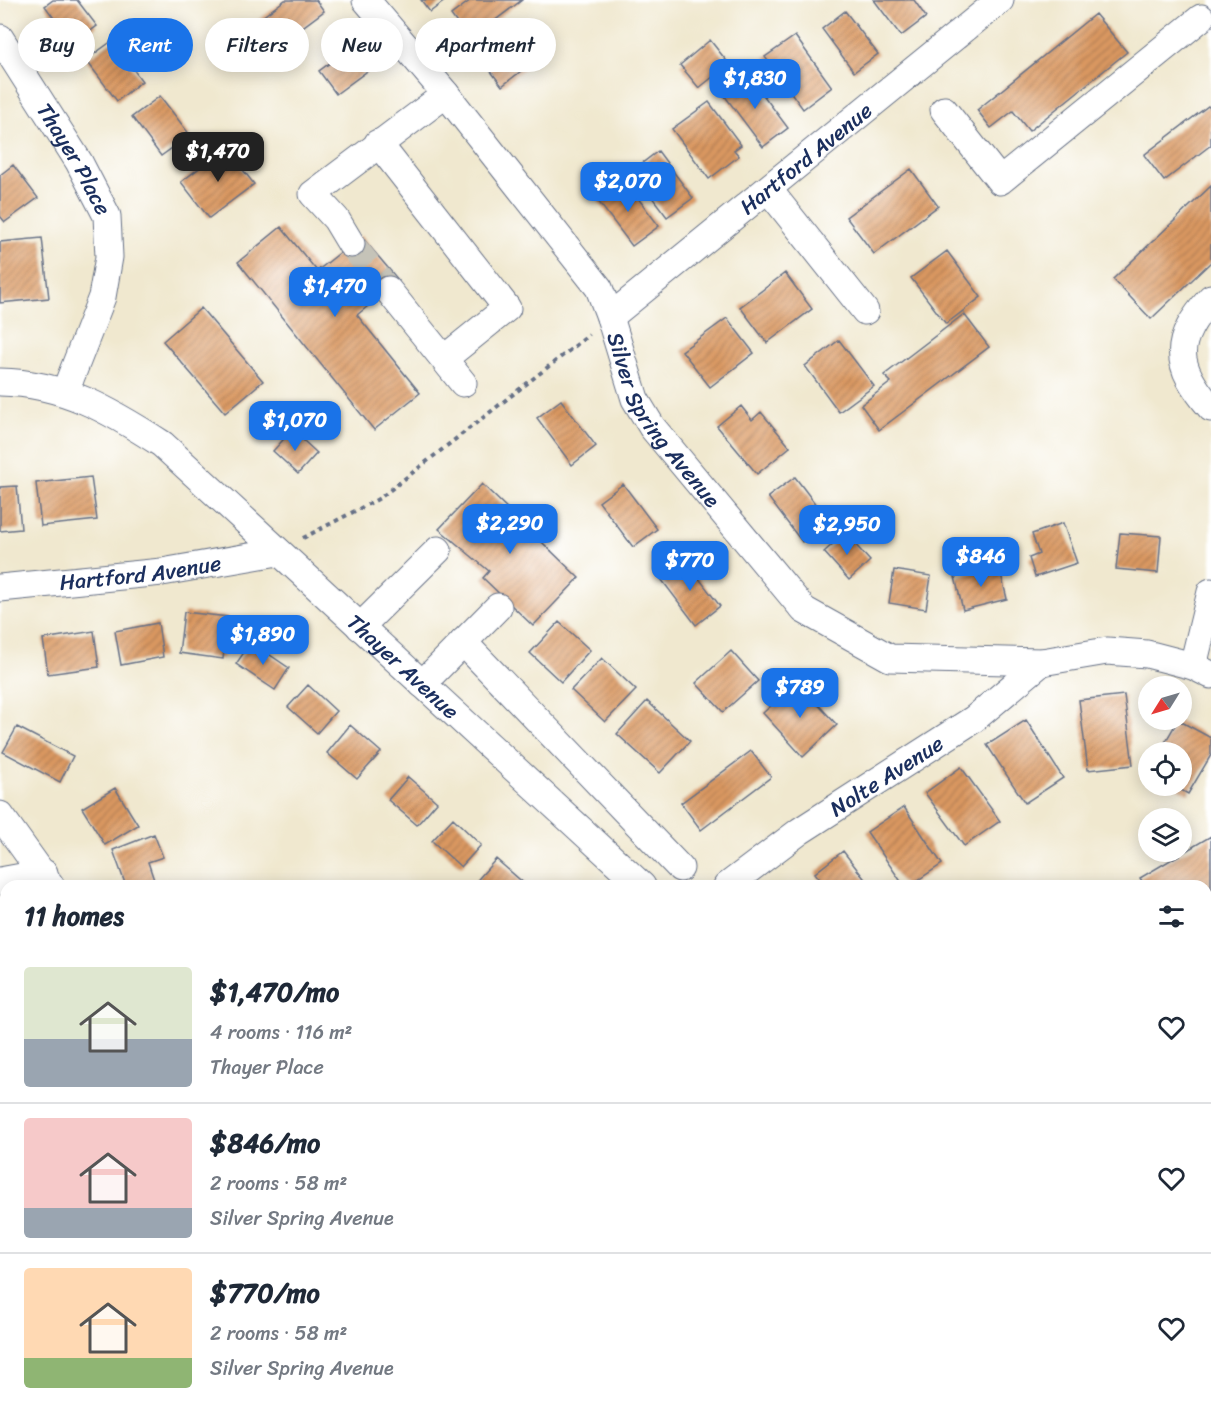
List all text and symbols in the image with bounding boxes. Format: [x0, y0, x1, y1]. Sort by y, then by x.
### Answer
chip: Buy [18, 18, 95, 72]
chip: Rent [107, 18, 193, 72]
chip: Filters [205, 18, 309, 72]
chip: New [321, 18, 403, 72]
chip: Apartment [415, 18, 556, 72]
pin: $1,830 [706, 59, 804, 110]
text: $1,830 [723, 61, 787, 96]
street label: Hartford Avenue [730, 92, 881, 225]
street label: Thayer Place [26, 95, 122, 222]
pin: $1,470 [169, 132, 267, 183]
text: $1,470 [186, 134, 250, 169]
pin: $2,070 [579, 162, 677, 213]
text: $2,070 [594, 164, 662, 199]
pin: $1,470 [286, 267, 384, 318]
text: $1,470 [303, 269, 367, 304]
street label: Silver Spring Avenue [596, 327, 731, 517]
pin: $1,070 [246, 401, 344, 452]
text: $1,070 [263, 403, 327, 438]
pin: $2,290 [461, 504, 559, 555]
pin: $2,950 [798, 505, 896, 556]
text: $2,290 [477, 506, 543, 541]
text: $2,950 [813, 507, 881, 542]
pin: $846 [945, 537, 1017, 588]
text: $846 [956, 539, 1006, 574]
pin: $770 [654, 541, 726, 592]
street label: Hartford Avenue [58, 543, 224, 602]
text: $770 [666, 543, 714, 578]
street label: Thayer Avenue [337, 604, 469, 729]
pin: $1,890 [214, 615, 312, 666]
text: $1,890 [231, 617, 295, 652]
pin: $789 [764, 668, 836, 719]
text: $789 [775, 670, 825, 705]
north arrow [1138, 676, 1192, 730]
map controls [1138, 676, 1192, 862]
street label: Nolte Avenue [821, 724, 952, 827]
button: locate [1138, 742, 1192, 796]
button: layers [1138, 808, 1192, 862]
text: 11 homes [24, 893, 124, 939]
icon: filters [1155, 900, 1188, 933]
text: $1,470/mo [210, 969, 339, 1015]
icon: home [72, 991, 144, 1063]
icon: heart [1155, 1011, 1188, 1044]
text: 4 rooms · 116 m² [210, 1015, 352, 1050]
text: Thayer Place [210, 1050, 324, 1085]
text: $846/mo [210, 1120, 320, 1166]
icon: home [72, 1142, 144, 1214]
icon: heart [1155, 1162, 1188, 1195]
text: 2 rooms · 58 m² [210, 1166, 347, 1201]
text: Silver Spring Avenue [210, 1201, 394, 1236]
text: $770/mo [210, 1270, 320, 1316]
icon: home [72, 1292, 144, 1364]
icon: heart [1155, 1312, 1188, 1345]
text: 2 rooms · 58 m² [210, 1316, 347, 1351]
text: Silver Spring Avenue [210, 1351, 394, 1386]

